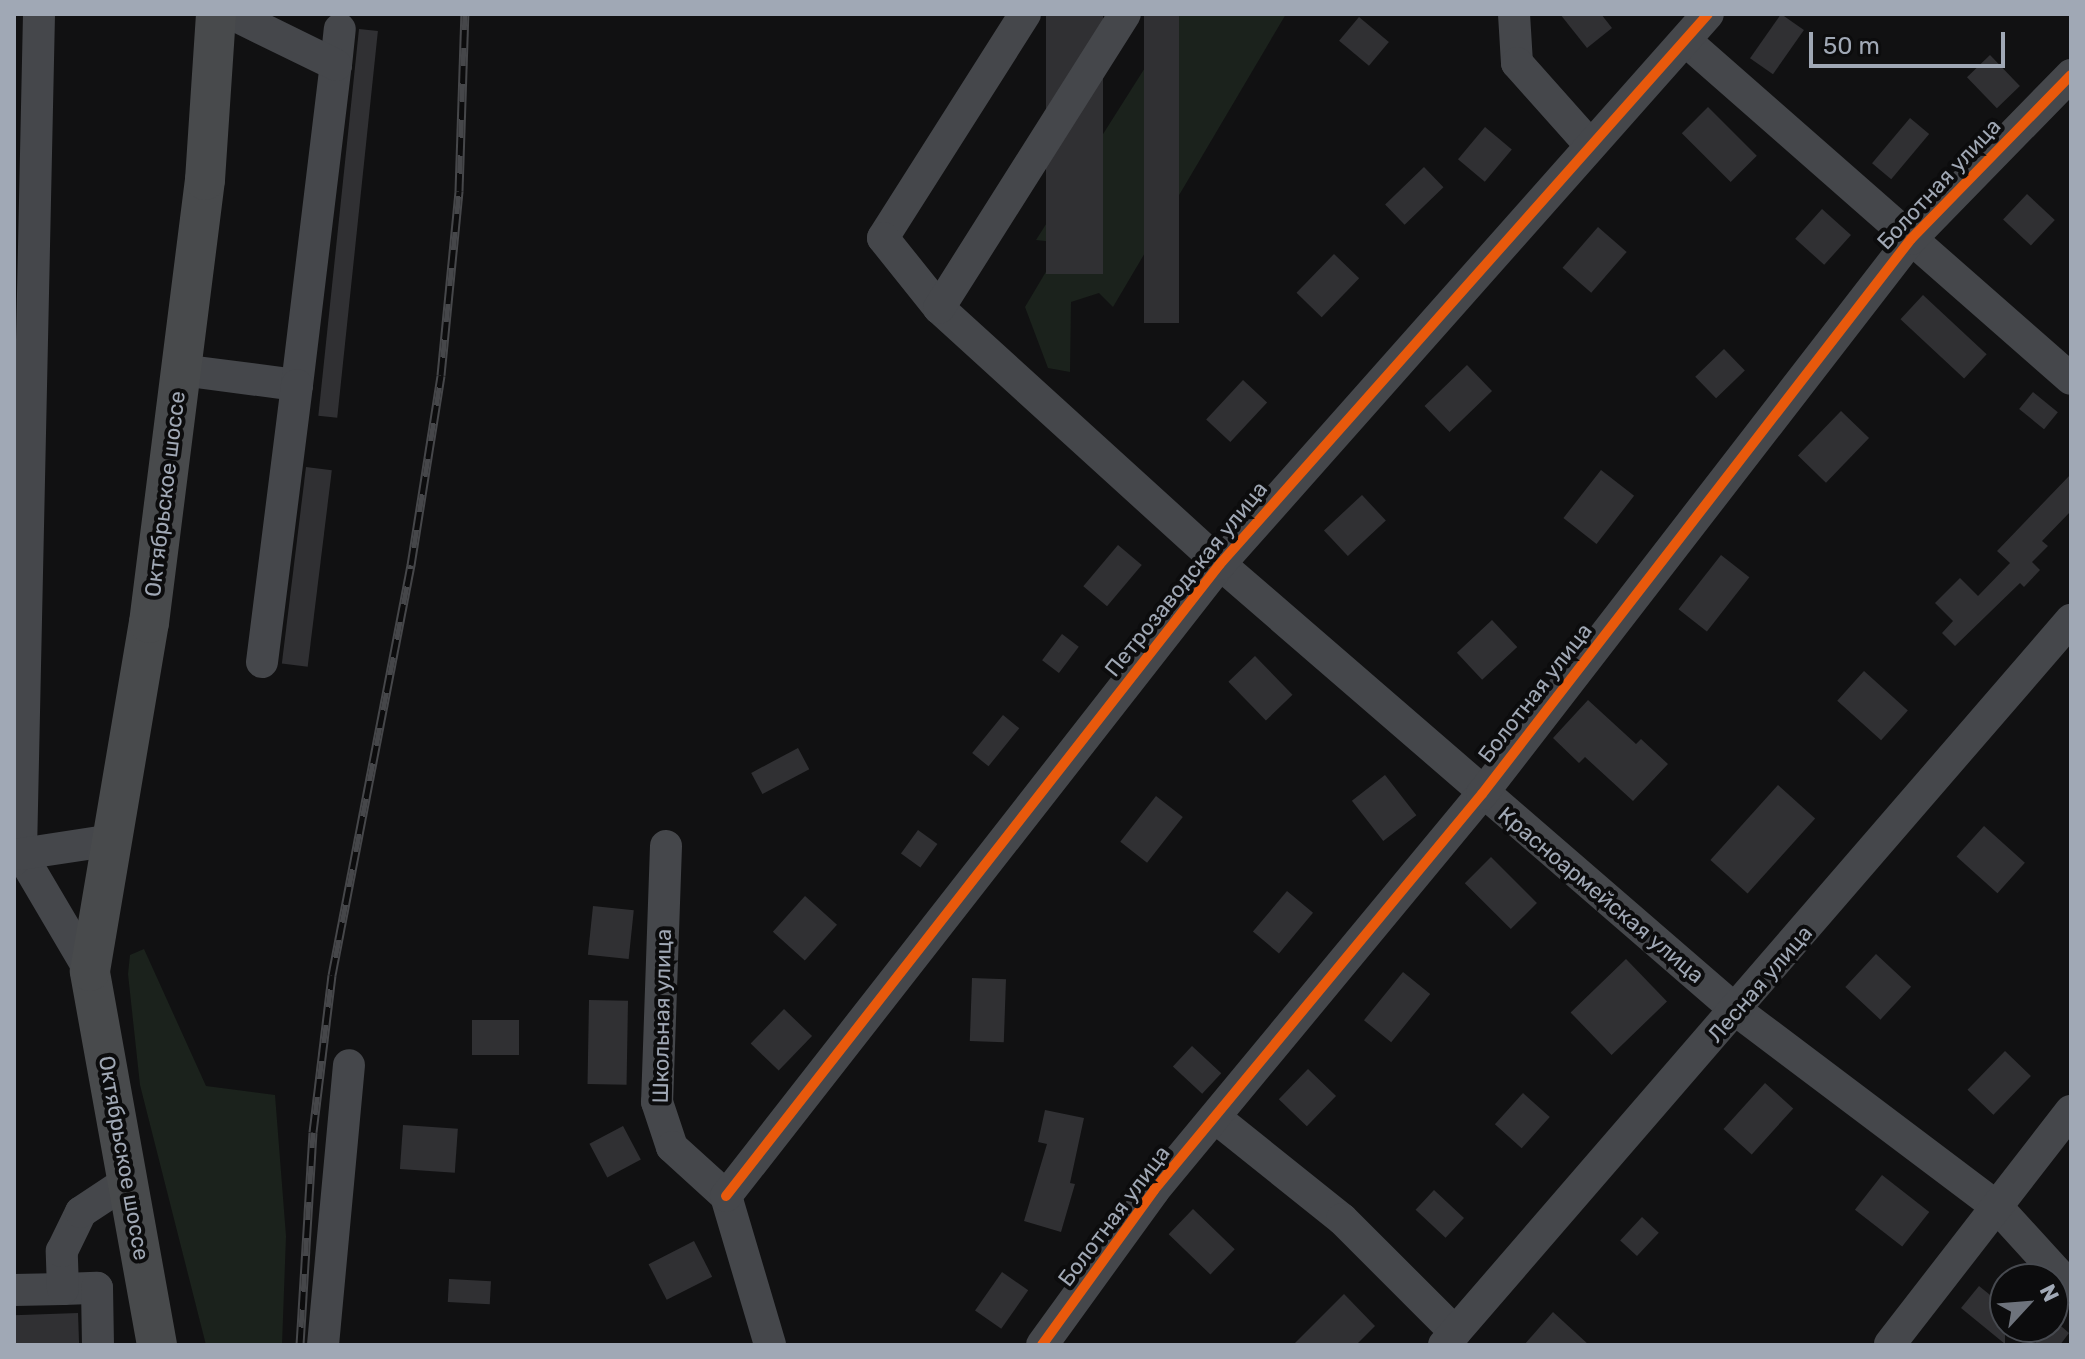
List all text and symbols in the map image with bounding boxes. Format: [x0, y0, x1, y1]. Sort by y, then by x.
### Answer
scale bar [1813, 16, 2009, 66]
text: 50 m [1823, 32, 1880, 60]
street label: Болотная улица [1872, 113, 2006, 255]
street label: Октябрьское шоссе [139, 390, 191, 598]
street label: Петрозаводская улица [1099, 476, 1273, 682]
street label: Болотная улица [1472, 618, 1598, 768]
street label: Красноармейская улица [1493, 801, 1709, 989]
street label: Лесная улица [1702, 920, 1818, 1048]
street label: Школьная улица [647, 928, 677, 1104]
street label: Октябрьское шоссе [93, 1054, 155, 1262]
street label: Болотная улица [1052, 1140, 1176, 1292]
north arrow [1989, 1263, 2069, 1343]
text: N [2034, 1280, 2065, 1306]

